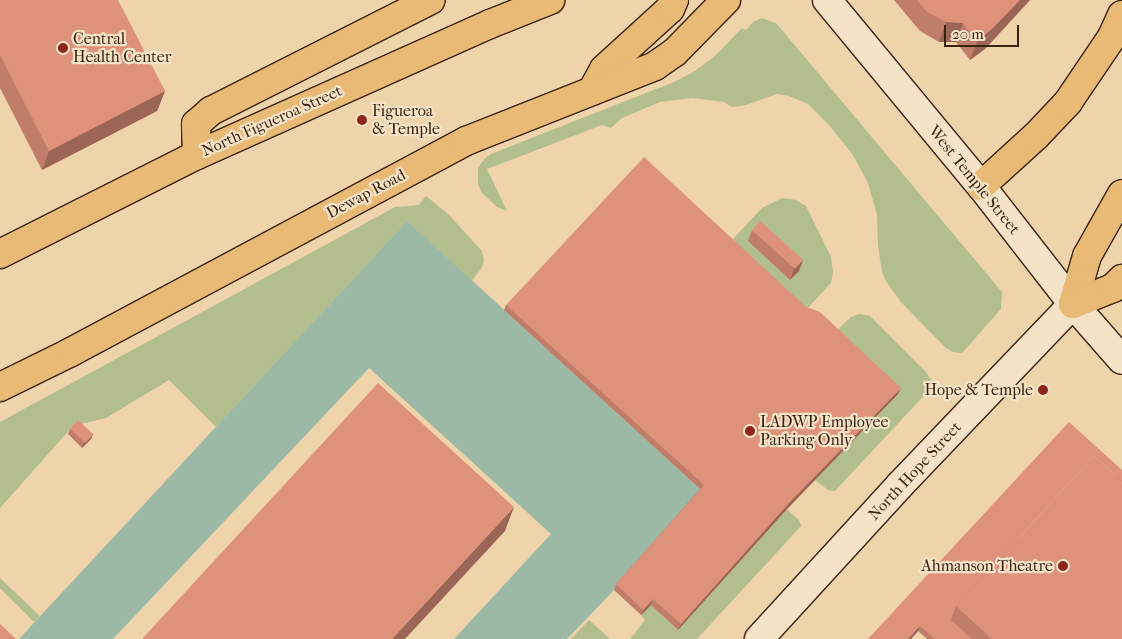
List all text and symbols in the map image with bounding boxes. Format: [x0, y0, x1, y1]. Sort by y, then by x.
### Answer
scale bar [947, 15, 1022, 47]
text: 20 m [952, 25, 984, 43]
place label: Central Health Center [73, 29, 172, 67]
marker: Central Health Center [57, 42, 69, 54]
street label: North Figueroa Street [199, 81, 345, 161]
place label: Figueroa & Temple [372, 101, 440, 139]
marker: Figueroa & Temple [356, 114, 368, 126]
street label: West Temple Street [924, 122, 1024, 238]
street label: Dewap Road [323, 165, 409, 223]
place label: Hope & Temple [924, 380, 1033, 400]
marker: Hope & Temple [1037, 384, 1049, 396]
place label: LADWP Employee Parking Only [760, 412, 888, 450]
street label: North Hope Street [864, 418, 966, 524]
marker: LADWP Employee Parking Only [744, 425, 756, 437]
place label: Ahmanson Theatre [921, 556, 1053, 576]
marker: Ahmanson Theatre [1057, 560, 1069, 572]

